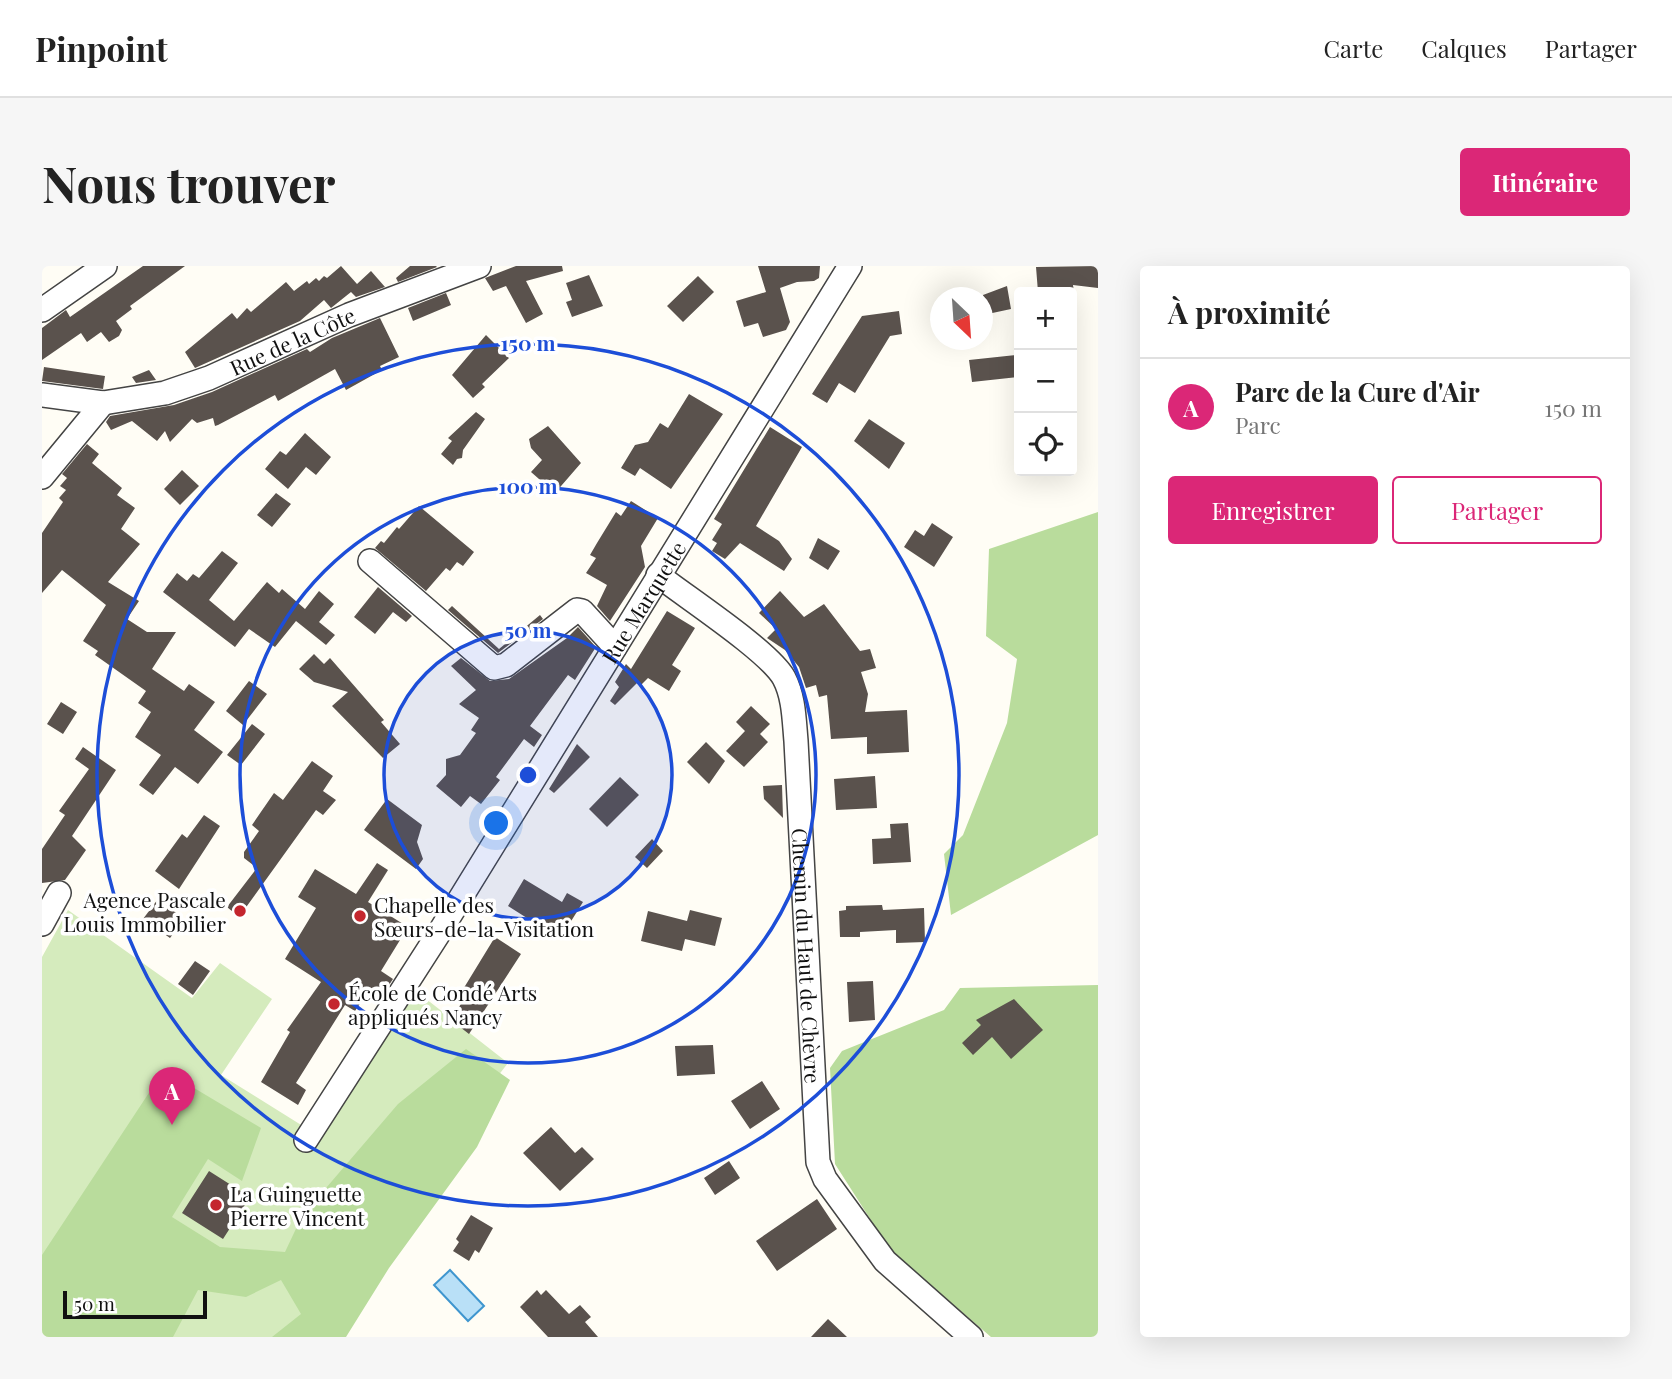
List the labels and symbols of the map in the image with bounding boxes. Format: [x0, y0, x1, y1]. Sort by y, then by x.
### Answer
north arrow [930, 287, 993, 350]
street label: Rue de la Côte [225, 300, 359, 381]
text: 150 m [501, 328, 555, 356]
text: 100 m [498, 471, 558, 499]
street label: Rue Marquette [595, 536, 691, 668]
text: 50 m [504, 615, 552, 643]
centre of rings [516, 763, 540, 787]
your location [479, 806, 513, 840]
street label: Chemin du Haut de Chèvre [787, 827, 828, 1084]
place label: Agence Pascale Louis Immobilier [63, 885, 227, 937]
place label: Chapelle des Sœurs-de-la-Visitation [374, 890, 595, 942]
marker: Agence Pascale Louis Immobilier [232, 903, 248, 919]
marker: Chapelle des Sœurs-de-la-Visitation [352, 908, 368, 924]
place label: École de Condé Arts appliqués Nancy [348, 978, 537, 1030]
marker: École de Condé Arts appliqués Nancy [326, 996, 342, 1012]
pin: A [149, 1067, 195, 1125]
place label: La Guinguette Pierre Vincent [230, 1179, 365, 1231]
marker: La Guinguette Pierre Vincent [208, 1197, 224, 1213]
scale bar [63, 1288, 206, 1320]

